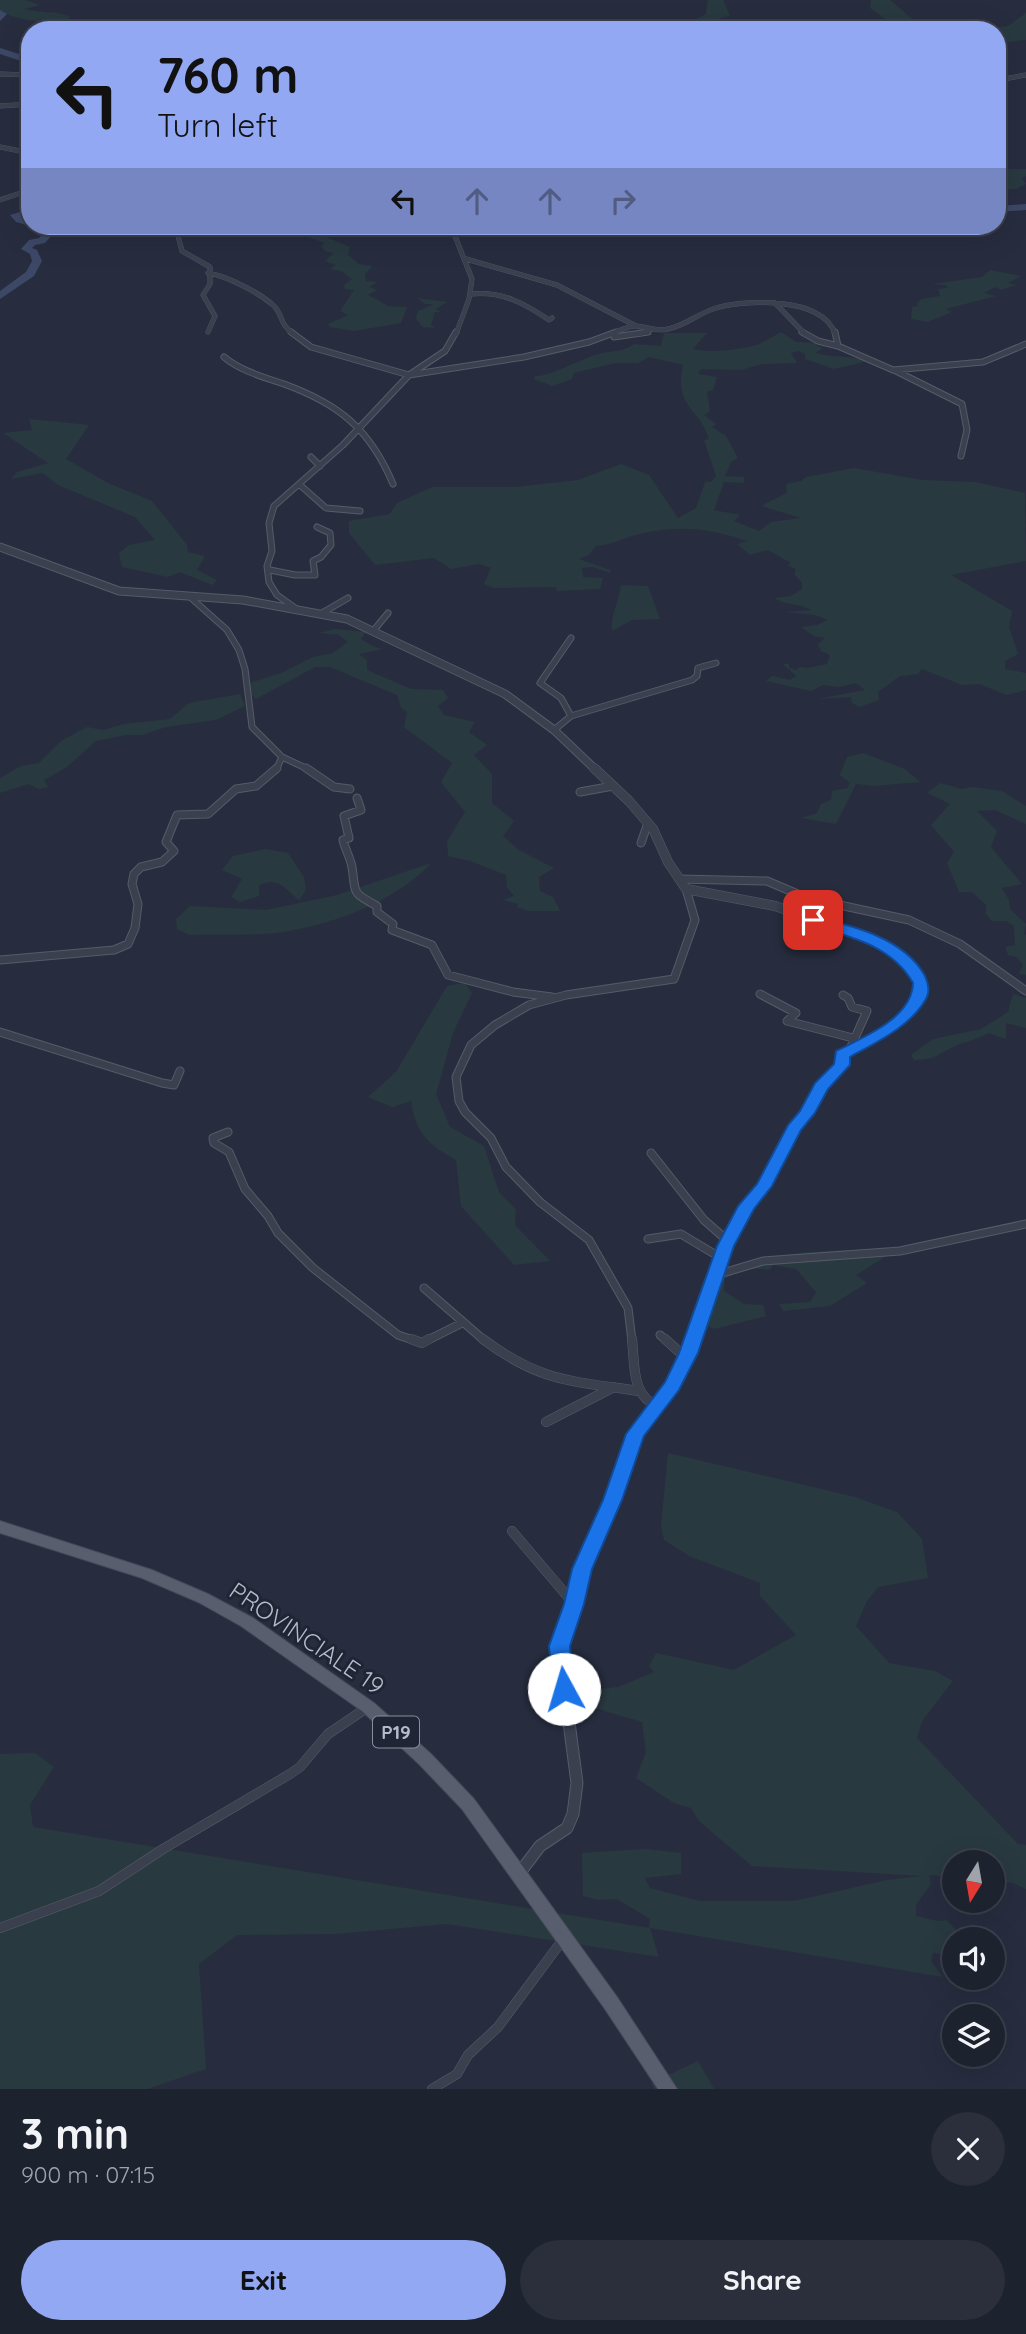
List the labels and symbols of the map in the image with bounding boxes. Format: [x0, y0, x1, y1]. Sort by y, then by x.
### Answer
pin [783, 890, 843, 950]
street label: PROVINCIALE 19 [224, 1575, 390, 1701]
position arrow [527, 1652, 601, 1726]
road number: P19 [373, 1716, 419, 1748]
north arrow [942, 1850, 1004, 1913]

